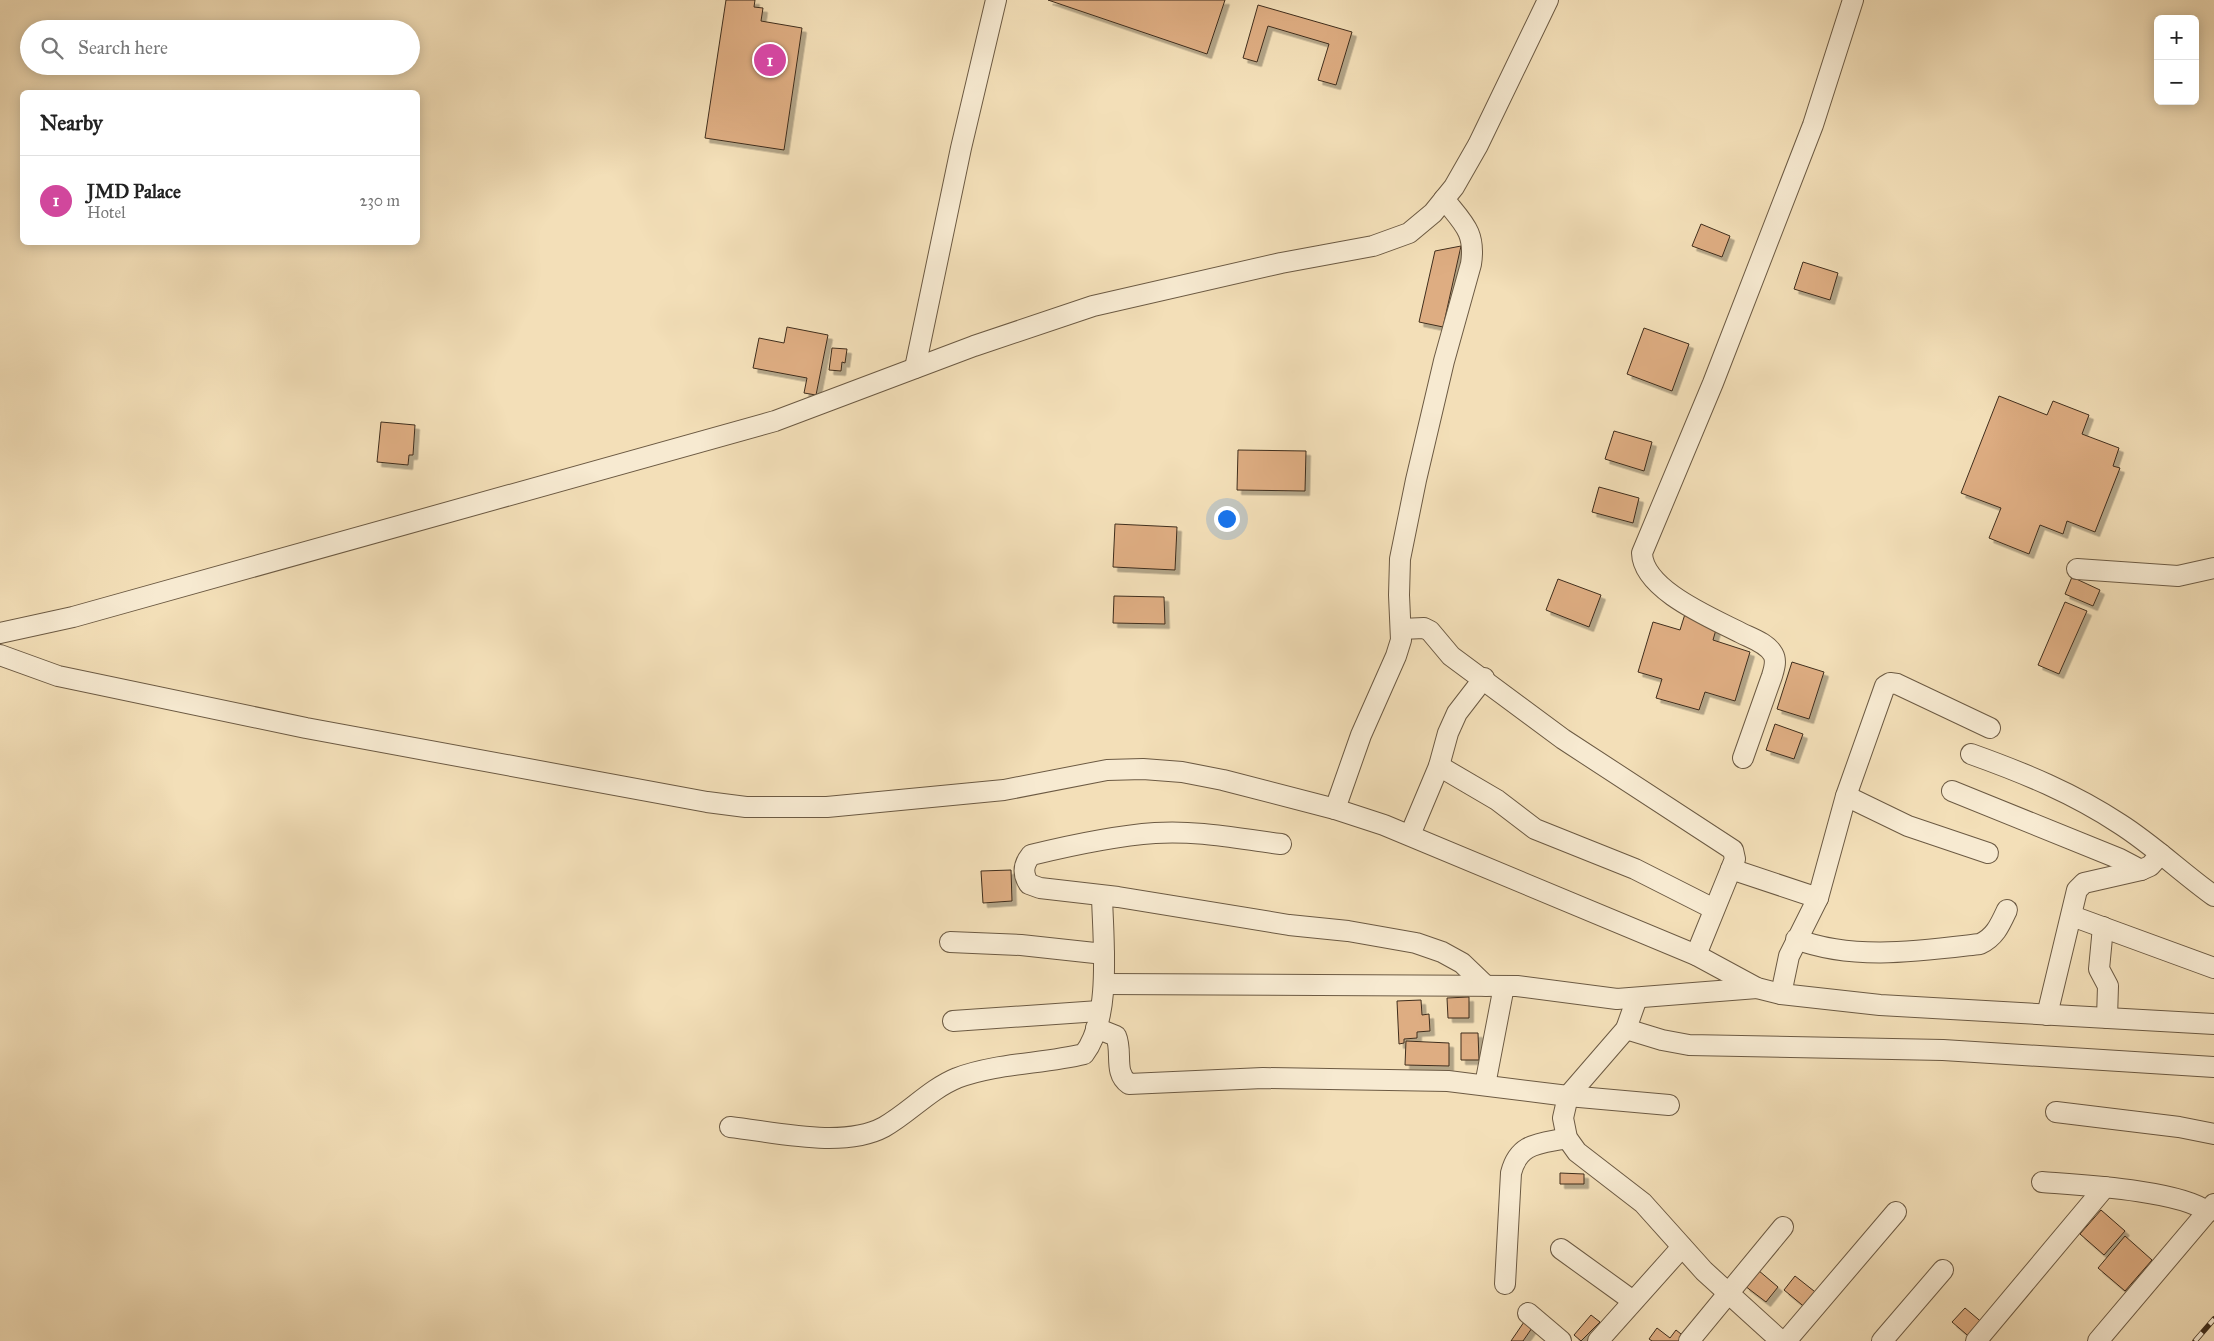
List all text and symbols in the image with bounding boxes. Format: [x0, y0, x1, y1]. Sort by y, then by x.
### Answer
map controls [2154, 15, 2199, 105]
button: + [2154, 15, 2199, 60]
search box [20, 20, 420, 75]
icon: search [38, 34, 66, 62]
text: Search here [78, 36, 168, 59]
pin: 1 [754, 41, 786, 79]
button: − [2154, 60, 2199, 105]
text: Nearby [40, 110, 103, 136]
text: JMD Palace [87, 180, 181, 203]
text: 1 [53, 191, 59, 210]
text: 230 m [360, 191, 400, 210]
text: Hotel [87, 203, 125, 222]
your location [1214, 506, 1240, 532]

